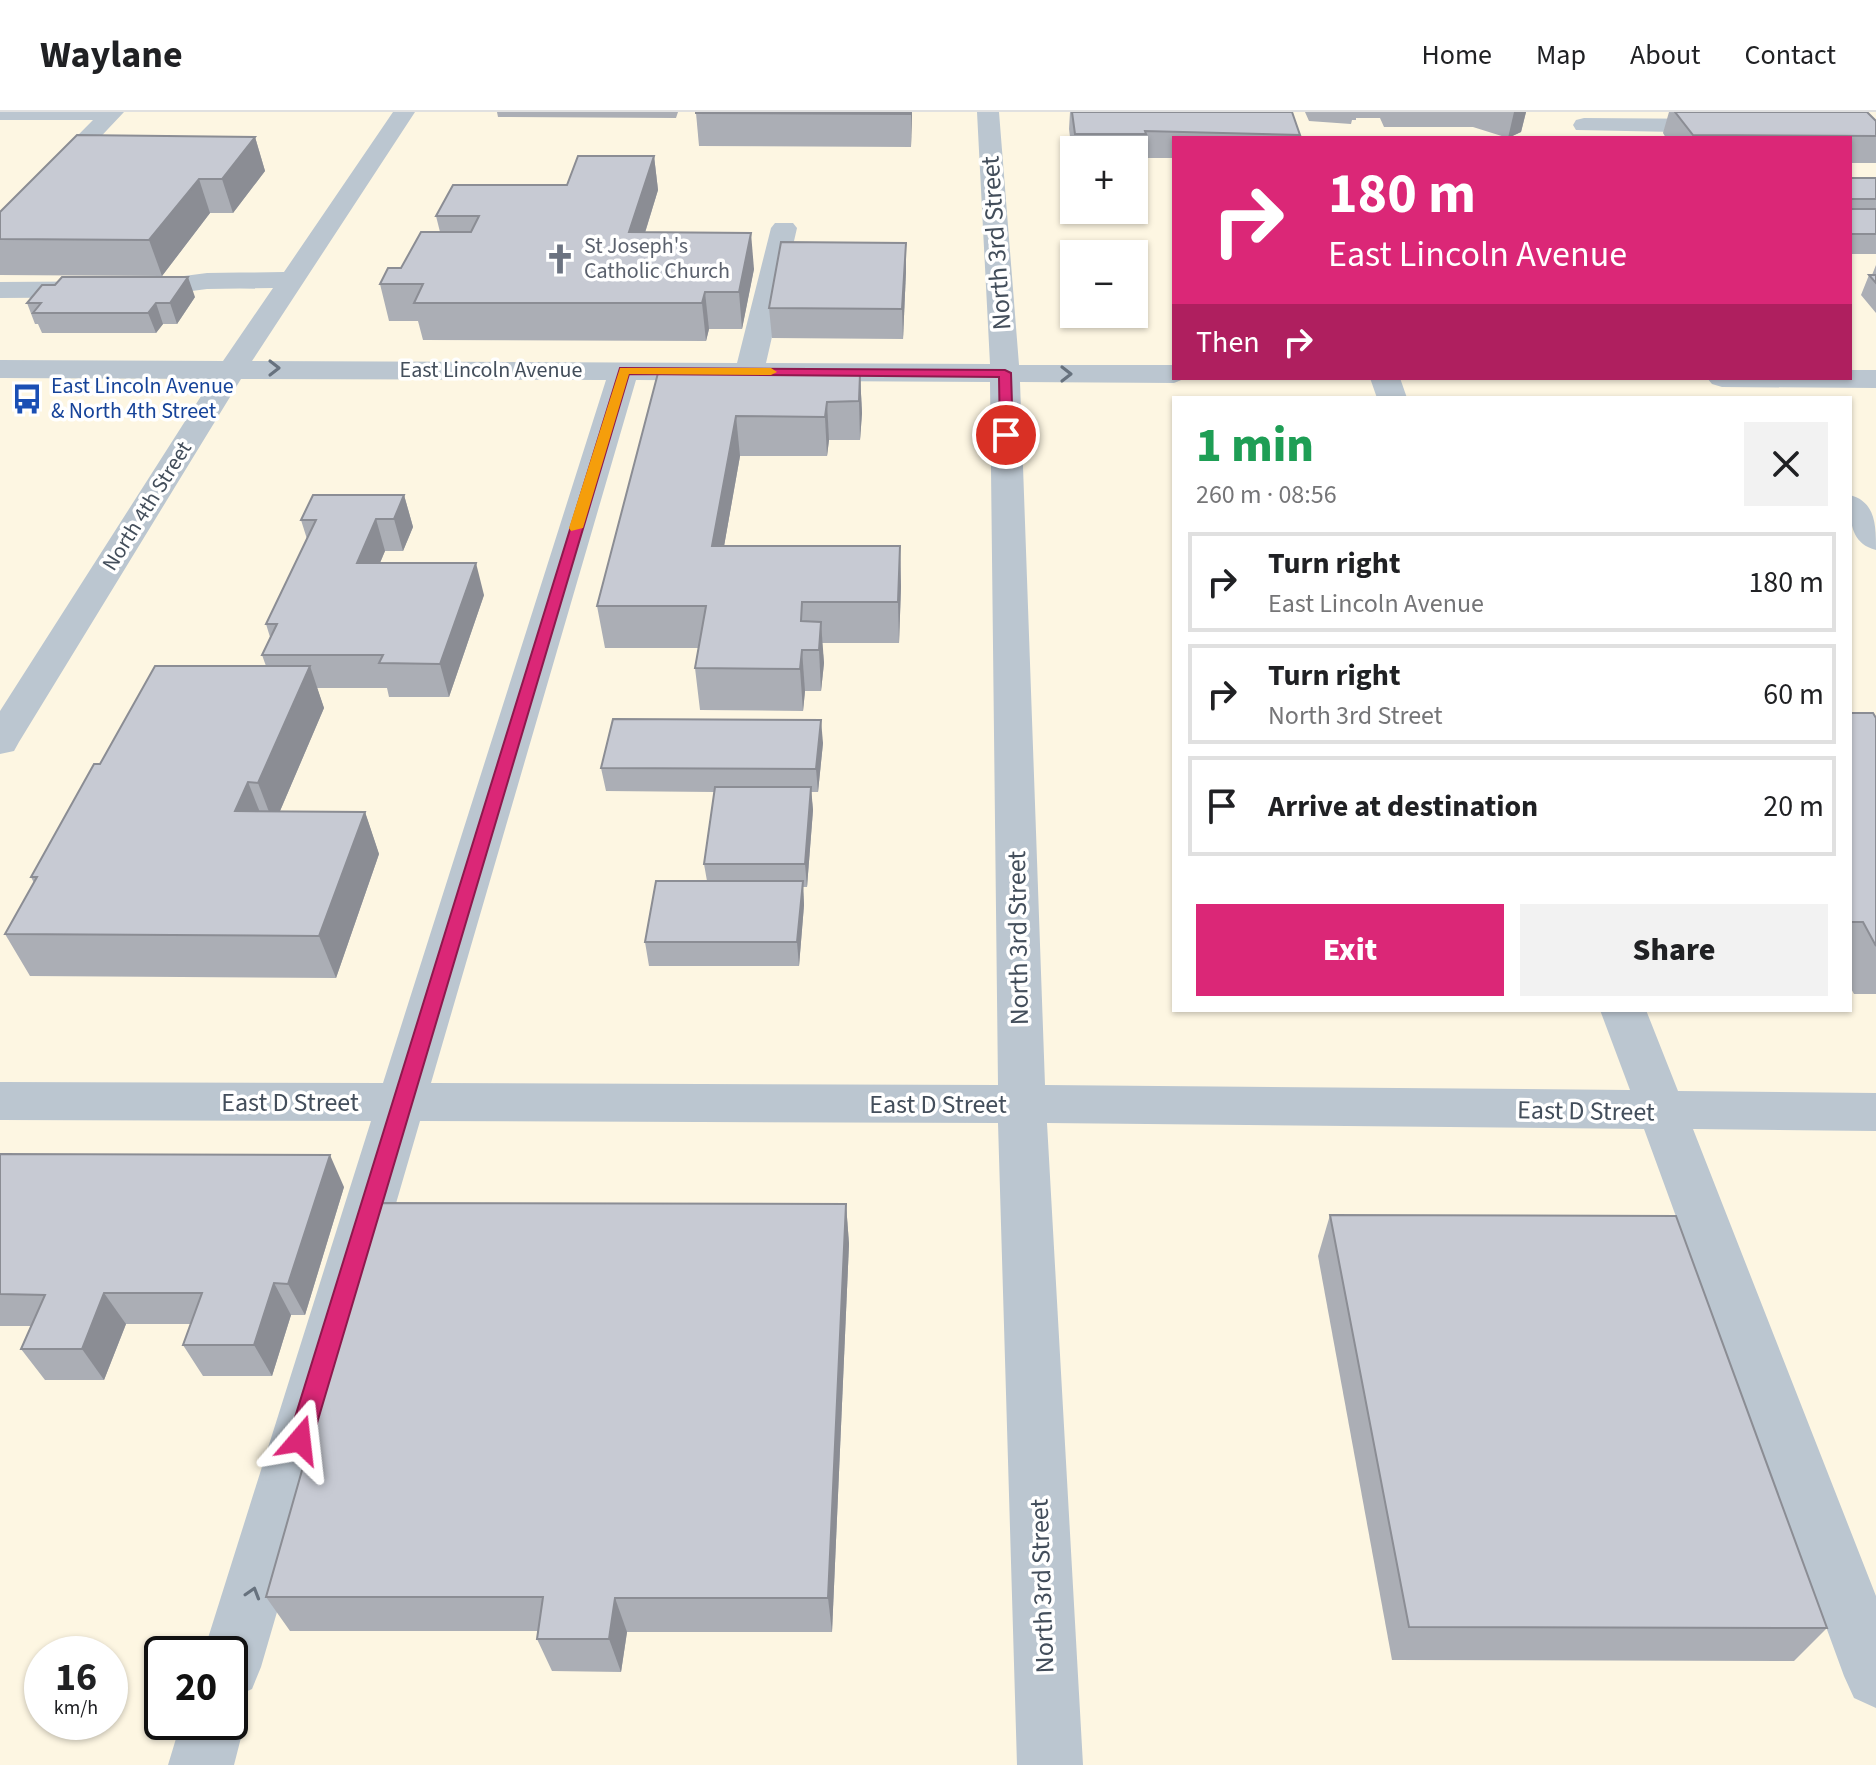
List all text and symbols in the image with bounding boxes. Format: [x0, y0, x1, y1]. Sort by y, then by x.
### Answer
text: Waylane [40, 28, 183, 82]
text: Home [1421, 35, 1492, 75]
text: Map [1536, 35, 1586, 75]
text: About [1630, 35, 1701, 75]
text: Contact [1745, 35, 1836, 75]
map controls [1060, 136, 1148, 328]
button: + [1060, 136, 1148, 224]
street label: North 3rd Street [971, 154, 1021, 331]
text: 180 m [1328, 155, 1476, 234]
icon: right [1196, 168, 1300, 272]
text: East Lincoln Avenue [1328, 229, 1627, 280]
place label: St Joseph's Catholic Church [584, 230, 730, 287]
button: − [1060, 240, 1148, 328]
church icon: St Joseph's Catholic Church [543, 242, 577, 276]
icon: right [1276, 320, 1320, 364]
text: Then [1196, 321, 1260, 364]
street label: East Lincoln Avenue [400, 354, 582, 386]
one-way arrow [268, 359, 281, 377]
one-way arrow [1060, 365, 1073, 383]
place label: East Lincoln Avenue & North 4th Street [51, 370, 234, 427]
bus stop icon: East Lincoln Avenue & North 4th Street [10, 382, 44, 416]
pin [972, 401, 1040, 469]
text: 1 min [1196, 412, 1314, 480]
icon: arrive [984, 413, 1028, 457]
button: close [1744, 422, 1828, 506]
street label: North 4th Street [94, 435, 200, 577]
text: 260 m · 08:56 [1196, 476, 1337, 513]
text: Turn right [1268, 542, 1400, 585]
icon: right [1200, 560, 1244, 604]
text: 180 m [1748, 561, 1824, 604]
text: East Lincoln Avenue [1268, 585, 1484, 622]
text: Turn right [1268, 654, 1400, 697]
icon: right [1200, 672, 1244, 716]
text: 60 m [1763, 673, 1824, 716]
text: North 3rd Street [1268, 697, 1443, 734]
icon: arrive [1200, 784, 1244, 828]
text: Arrive at destination [1268, 785, 1538, 828]
text: 20 m [1763, 785, 1824, 828]
street label: North 3rd Street [998, 850, 1038, 1026]
button: Exit [1196, 904, 1504, 996]
button: Share [1520, 904, 1828, 996]
street label: East D Street [221, 1084, 359, 1121]
street label: East D Street [869, 1086, 1007, 1123]
street label: East D Street [1517, 1091, 1655, 1131]
position arrow [258, 1398, 342, 1482]
street label: North 3rd Street [1020, 1498, 1064, 1674]
one-way arrow [244, 1587, 260, 1600]
speed limit sign: 20 [144, 1636, 248, 1740]
text: 16 [55, 1649, 97, 1706]
text: km/h [54, 1694, 98, 1722]

